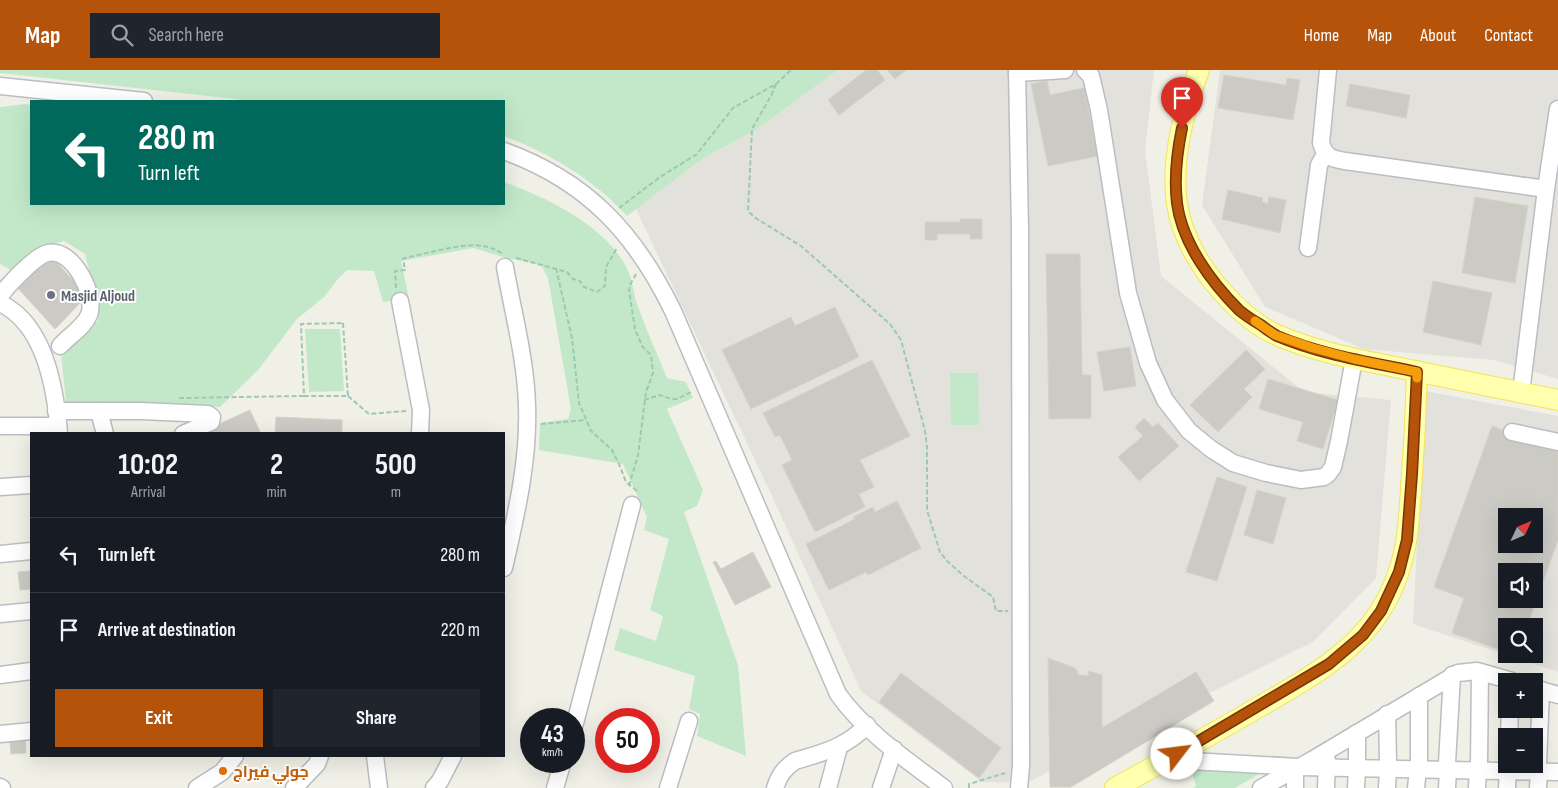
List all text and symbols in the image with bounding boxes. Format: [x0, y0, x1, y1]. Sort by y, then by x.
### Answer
search box [90, 13, 440, 58]
text: Map [25, 21, 60, 50]
icon: search [108, 21, 136, 49]
text: Search here [148, 24, 224, 47]
text: Home [1304, 25, 1339, 46]
text: Map [1367, 25, 1392, 46]
text: About [1420, 25, 1456, 46]
text: Contact [1484, 25, 1533, 46]
pin [1161, 77, 1203, 128]
icon: arrive [1168, 84, 1196, 112]
text: 280 m [138, 117, 215, 160]
icon: left [55, 120, 120, 185]
text: Turn left [138, 160, 200, 187]
place label: Masjid Aljoud [61, 287, 135, 306]
marker: Masjid Aljoud [45, 289, 57, 301]
text: 10:02 [118, 447, 178, 483]
text: 2 [270, 447, 283, 483]
text: 500 [375, 447, 417, 483]
text: Arrival [131, 483, 165, 502]
text: min [266, 483, 287, 502]
text: m [391, 483, 401, 502]
north arrow [1498, 508, 1542, 552]
map controls [1498, 508, 1543, 773]
icon: left [55, 541, 83, 569]
text: Turn left [98, 544, 155, 567]
text: 280 m [440, 544, 480, 567]
button: sound [1498, 563, 1543, 608]
icon: arrive [55, 616, 83, 644]
button: search [1498, 618, 1543, 663]
text: Arrive at destination [98, 619, 236, 642]
text: 220 m [441, 619, 480, 642]
button: + [1498, 673, 1543, 718]
button: Exit [55, 689, 263, 747]
button: Share [273, 689, 480, 747]
speed limit sign: 50 [595, 708, 660, 773]
text: 43 [541, 719, 564, 750]
position arrow [1150, 727, 1202, 779]
button: − [1498, 728, 1543, 773]
text: km/h [542, 745, 563, 760]
place label: جولي فيراج [233, 763, 309, 784]
marker: جولي فيراج [217, 765, 229, 777]

